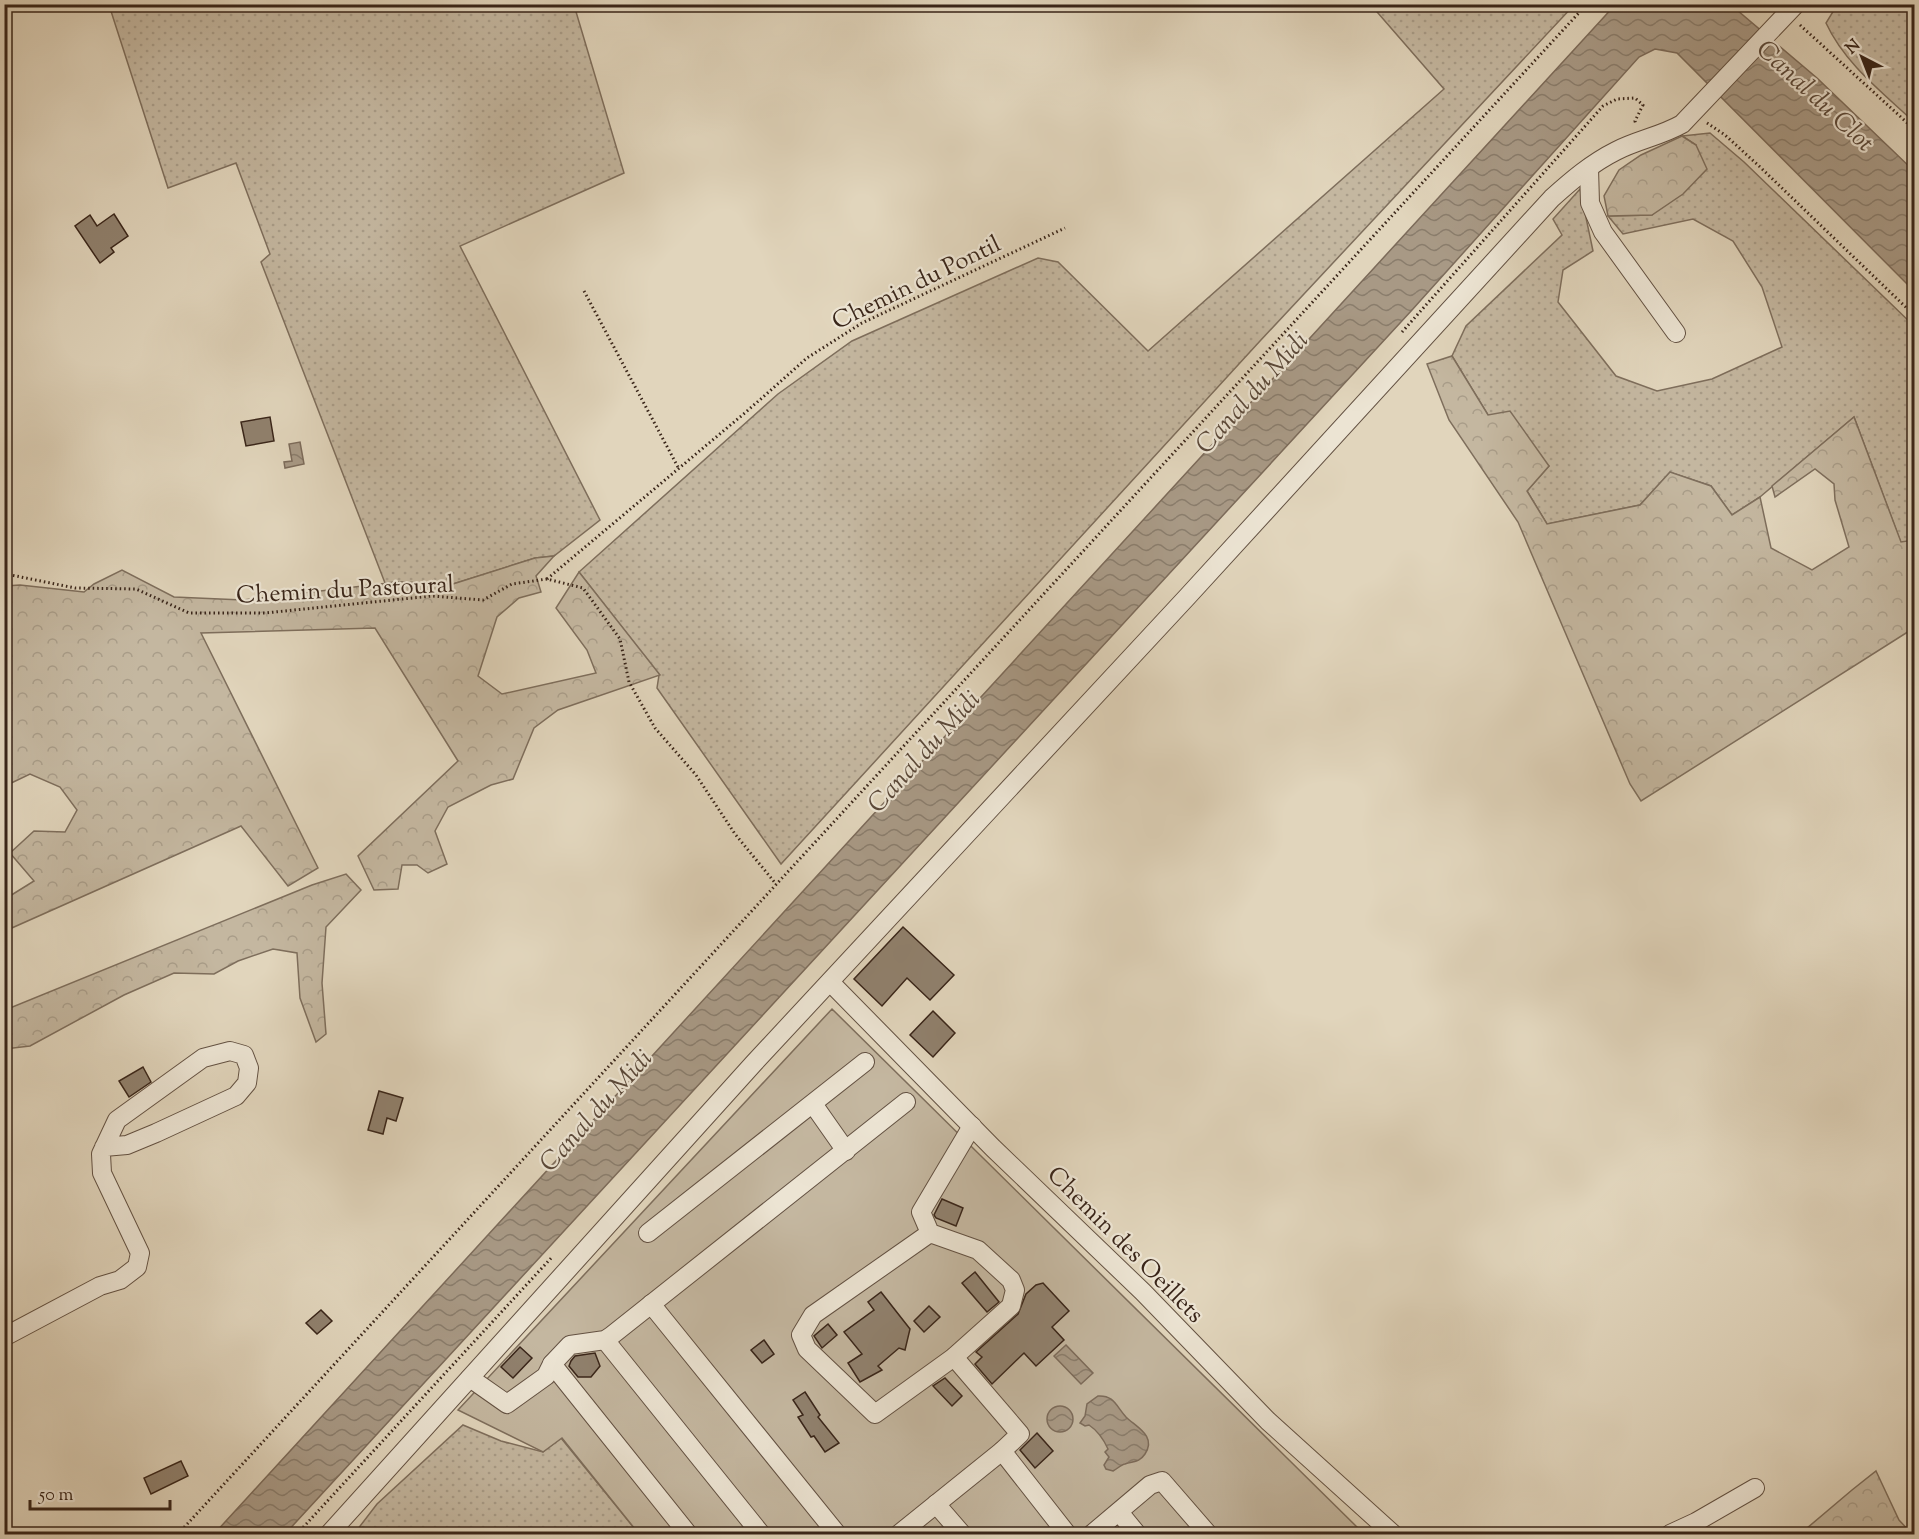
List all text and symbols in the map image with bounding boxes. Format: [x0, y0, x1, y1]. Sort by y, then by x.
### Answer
north arrow [1832, 27, 1892, 87]
water label: Canal du Clot [1747, 32, 1882, 162]
text: N [1841, 35, 1866, 61]
street label: Chemin du Pontil [827, 228, 1007, 339]
water label: Canal du Midi [1188, 324, 1318, 463]
street label: Chemin du Pastoural [235, 568, 455, 614]
water label: Canal du Midi [860, 683, 990, 822]
water label: Canal du Midi [532, 1042, 662, 1181]
street label: Chemin des Oeillets [1038, 1159, 1211, 1332]
scale bar [30, 1473, 170, 1511]
text: 50 m [38, 1483, 74, 1509]

